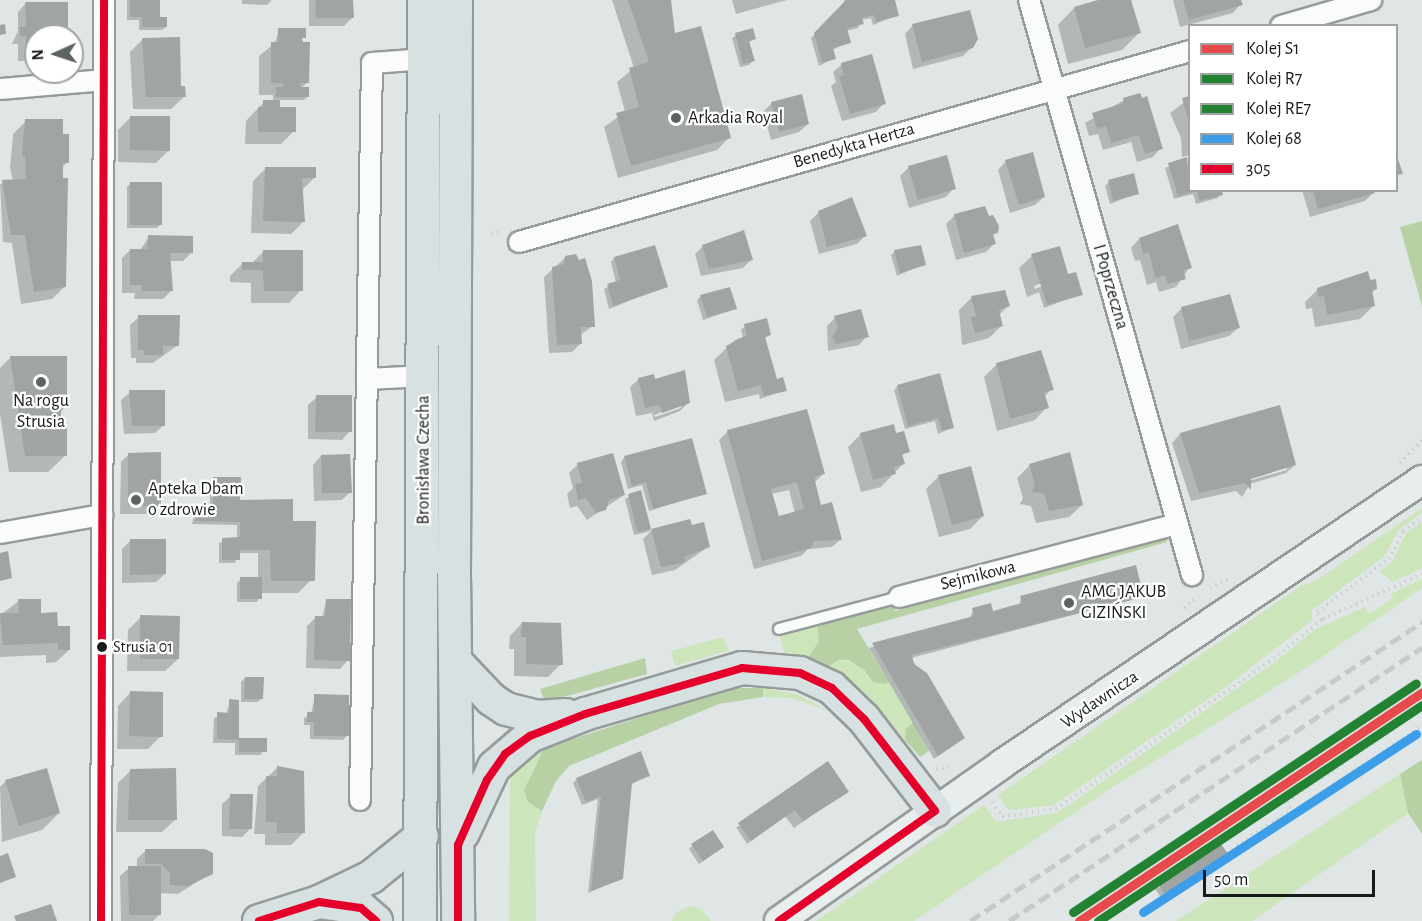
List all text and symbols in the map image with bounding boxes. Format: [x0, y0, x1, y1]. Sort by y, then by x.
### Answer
north arrow [24, 24, 84, 84]
legend [1188, 24, 1398, 192]
text: Kolej S1 [1246, 40, 1299, 58]
text: N [30, 49, 46, 61]
text: Kolej R7 [1246, 70, 1302, 88]
text: Kolej RE7 [1246, 100, 1311, 118]
place label: Arkadia Royal [688, 107, 783, 129]
marker: Arkadia Royal [669, 111, 683, 125]
street label: Benedykta Hertza [791, 118, 917, 174]
text: Kolej 68 [1246, 130, 1302, 148]
text: 305 [1246, 160, 1270, 178]
street label: I Poprzeczna [1088, 242, 1132, 332]
marker: Na rogu Strusia [34, 375, 48, 389]
place label: Na rogu Strusia [13, 391, 69, 434]
street label: Bronisława Czecha [413, 395, 435, 525]
place label: Apteka Dbam o zdrowie [148, 479, 244, 522]
marker: Apteka Dbam o zdrowie [129, 493, 143, 507]
street label: Sejmikowa [938, 556, 1018, 596]
place label: AMG JAKUB GIZIŃSKI [1081, 582, 1166, 624]
marker: AMG JAKUB GIZIŃSKI [1062, 596, 1076, 610]
place label: Strusia 01 [113, 637, 173, 657]
marker: Strusia 01 [96, 641, 108, 653]
street label: Wydawnicza [1057, 666, 1143, 734]
scale bar [1206, 858, 1378, 896]
text: 50 m [1214, 871, 1248, 889]

